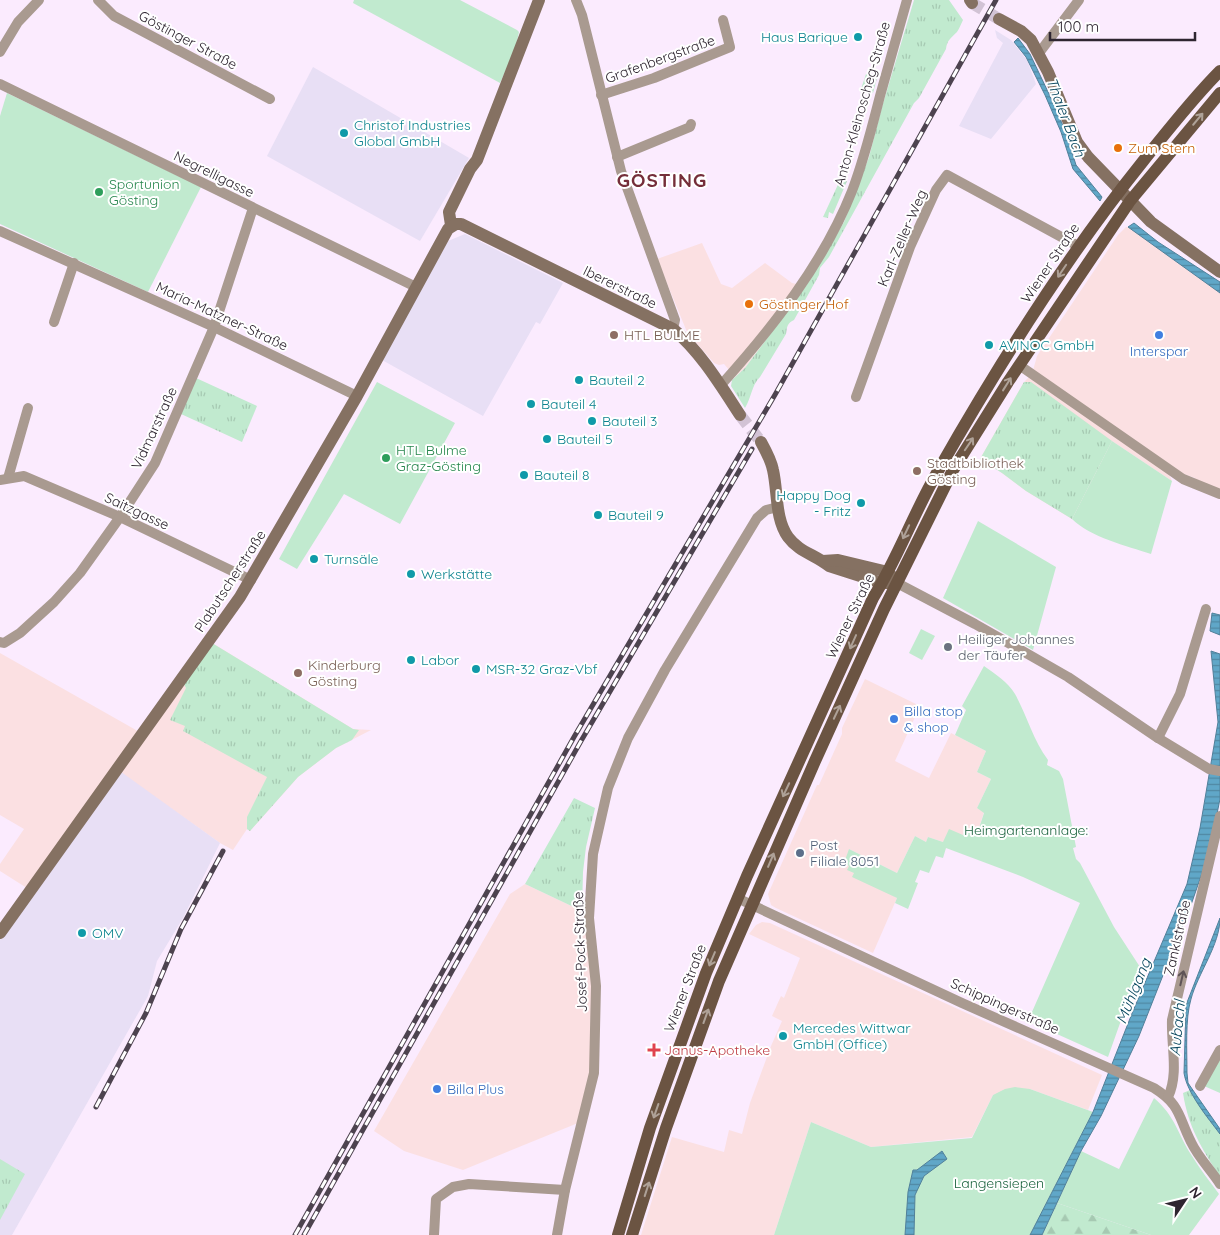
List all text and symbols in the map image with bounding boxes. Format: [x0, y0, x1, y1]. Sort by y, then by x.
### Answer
street label: Göstinger Straße [136, 6, 240, 74]
scale bar [1050, 10, 1195, 42]
text: 100 m [1058, 17, 1099, 36]
street label: Anton-Kleinoscheg-Straße [830, 20, 894, 188]
place label: Haus Barique [761, 28, 848, 46]
street label: Grafenbergstraße [603, 31, 717, 87]
marker: Haus Barique [852, 31, 864, 43]
water label: Thaler Bach [1042, 75, 1090, 160]
one-way arrow [1192, 112, 1204, 125]
place label: Christof Industries Global GmbH [354, 116, 470, 150]
marker: Christof Industries Global GmbH [338, 127, 350, 139]
place label: Zum Stern [1128, 139, 1195, 157]
marker: Zum Stern [1112, 142, 1124, 154]
street label: Negrelligasse [171, 147, 257, 201]
district label: GÖSTING [617, 168, 707, 192]
place label: Sportunion Gösting [109, 175, 180, 209]
marker: Sportunion Gösting [93, 186, 105, 198]
street label: Karl-Zeller-Weg [873, 187, 931, 289]
street label: Wiener Straße [1017, 220, 1083, 306]
street label: Ibererstraße [580, 261, 660, 313]
one-way arrow [1057, 264, 1067, 278]
street label: Maria-Matzner-Straße [153, 278, 291, 355]
place label: Göstinger Hof [759, 295, 849, 313]
marker: Göstinger Hof [743, 298, 755, 310]
place label: HTL BULME [624, 326, 700, 344]
marker: HTL BULME [608, 329, 620, 341]
marker: Interspar [1153, 329, 1165, 341]
place label: AVINOC GmbH [999, 336, 1095, 354]
marker: AVINOC GmbH [983, 339, 995, 351]
place label: Interspar [1130, 342, 1189, 360]
place label: Bauteil 2 [589, 371, 645, 389]
marker: Bauteil 2 [573, 374, 585, 386]
one-way arrow [1002, 378, 1012, 392]
street label: Vidmarstraße [127, 384, 181, 472]
place label: Bauteil 4 [541, 395, 596, 413]
marker: Bauteil 4 [525, 398, 537, 410]
place label: Bauteil 3 [602, 412, 657, 430]
marker: Bauteil 3 [586, 415, 598, 427]
place label: Bauteil 5 [557, 430, 613, 448]
marker: Bauteil 5 [541, 433, 553, 445]
one-way arrow [964, 437, 974, 451]
place label: HTL Bulme Graz-Gösting [396, 441, 481, 475]
marker: HTL Bulme Graz-Gösting [380, 452, 392, 464]
place label: Stadtbibliothek Gösting [927, 454, 1024, 488]
marker: Stadtbibliothek Gösting [911, 465, 923, 477]
place label: Bauteil 8 [534, 466, 590, 484]
marker: Bauteil 8 [518, 469, 530, 481]
place label: Happy Dog - Fritz [776, 486, 851, 520]
street label: Saitzgasse [102, 488, 172, 534]
marker: Happy Dog - Fritz [855, 497, 867, 509]
place label: Bauteil 9 [608, 506, 664, 524]
marker: Bauteil 9 [592, 509, 604, 521]
one-way arrow [901, 524, 911, 539]
street label: Plabutscherstraße [190, 527, 270, 635]
place label: Turnsäle [324, 550, 378, 568]
marker: Turnsäle [308, 553, 320, 565]
place label: Werkstätte [421, 565, 492, 583]
marker: Werkstätte [405, 568, 417, 580]
street label: Wiener Straße [822, 570, 878, 661]
place label: Heiliger Johannes der Täufer [958, 630, 1074, 664]
one-way arrow [847, 634, 857, 649]
marker: Heiliger Johannes der Täufer [942, 641, 954, 653]
place label: Labor [421, 651, 460, 669]
marker: Labor [405, 654, 417, 666]
place label: Kinderburg Gösting [308, 656, 381, 690]
place label: MSR-32 Graz-Vbf [486, 660, 598, 678]
marker: MSR-32 Graz-Vbf [470, 663, 482, 675]
marker: Kinderburg Gösting [292, 667, 304, 679]
place label: Billa stop & shop [904, 702, 963, 736]
one-way arrow [833, 705, 843, 720]
marker: Billa stop & shop [888, 713, 900, 725]
one-way arrow [781, 782, 790, 797]
park label: Heimgartenanlage: [964, 821, 1088, 839]
place label: Post Filiale 8051 [810, 836, 879, 870]
marker: Post Filiale 8051 [794, 847, 806, 859]
one-way arrow [767, 853, 777, 868]
street label: Josef-Pock-Straße [569, 891, 591, 1013]
street label: Zanklstraße [1159, 898, 1195, 978]
place label: OMV [92, 924, 124, 942]
marker: OMV [76, 927, 88, 939]
street label: Wiener Straße [660, 942, 710, 1034]
one-way arrow [706, 951, 716, 966]
water label: Mühlgang [1111, 954, 1155, 1027]
one-way arrow [1178, 971, 1187, 987]
street label: Schippingerstraße [948, 974, 1062, 1038]
water label: Aubachl [1165, 998, 1189, 1057]
one-way arrow [702, 1009, 711, 1025]
place label: Mercedes Wittwar GmbH (Office) [793, 1019, 911, 1053]
marker: Mercedes Wittwar GmbH (Office) [777, 1030, 789, 1042]
place label: Janus-Apotheke [664, 1041, 770, 1059]
marker: Janus-Apotheke [648, 1044, 660, 1056]
place label: Billa Plus [447, 1080, 504, 1098]
marker: Billa Plus [431, 1083, 443, 1095]
one-way arrow [651, 1103, 660, 1119]
park label: Langensiepen [954, 1174, 1044, 1192]
north arrow [1160, 1175, 1210, 1225]
one-way arrow [642, 1181, 652, 1197]
text: N [1185, 1183, 1206, 1202]

